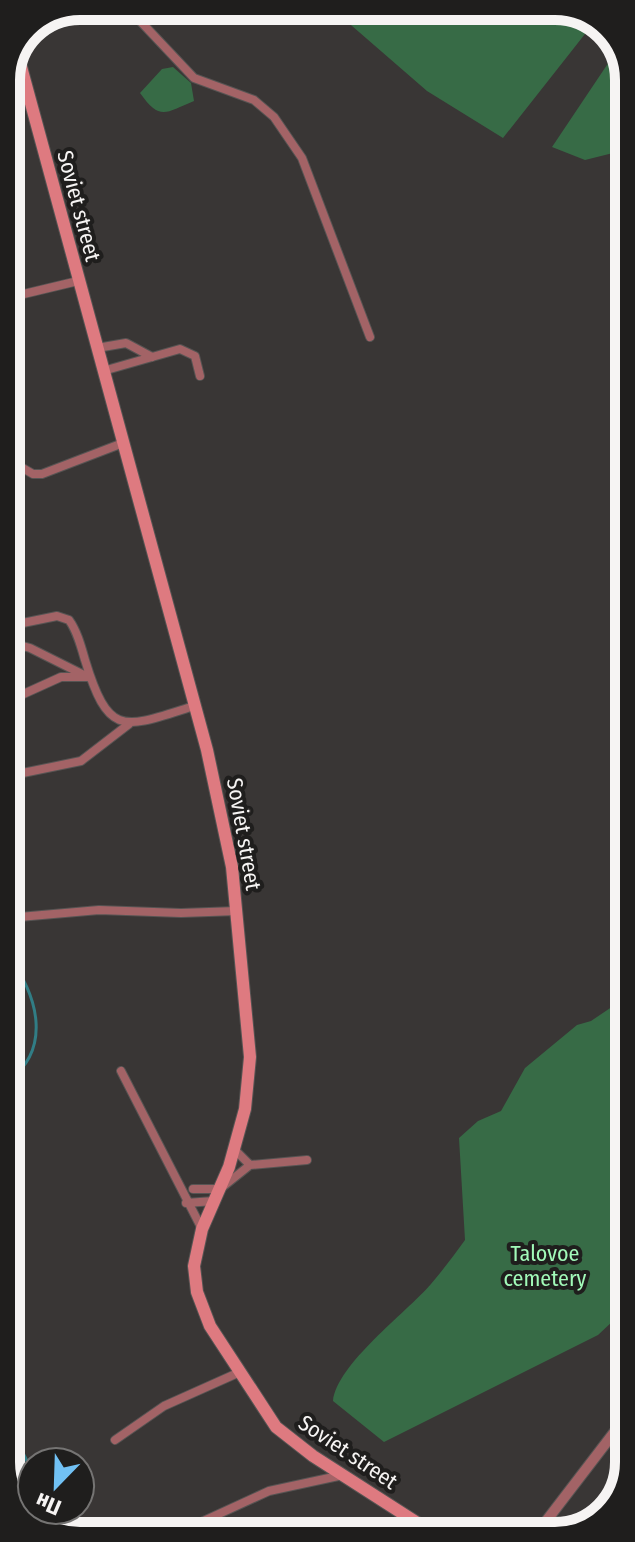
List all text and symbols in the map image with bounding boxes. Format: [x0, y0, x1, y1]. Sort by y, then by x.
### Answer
street label: Soviet street [51, 148, 107, 265]
street label: Soviet street [221, 776, 267, 893]
park label: Talovoe cemetery [504, 1240, 587, 1292]
street label: Soviet street [293, 1409, 403, 1495]
north arrow [16, 1446, 96, 1526]
text: Пн [32, 1487, 65, 1521]

